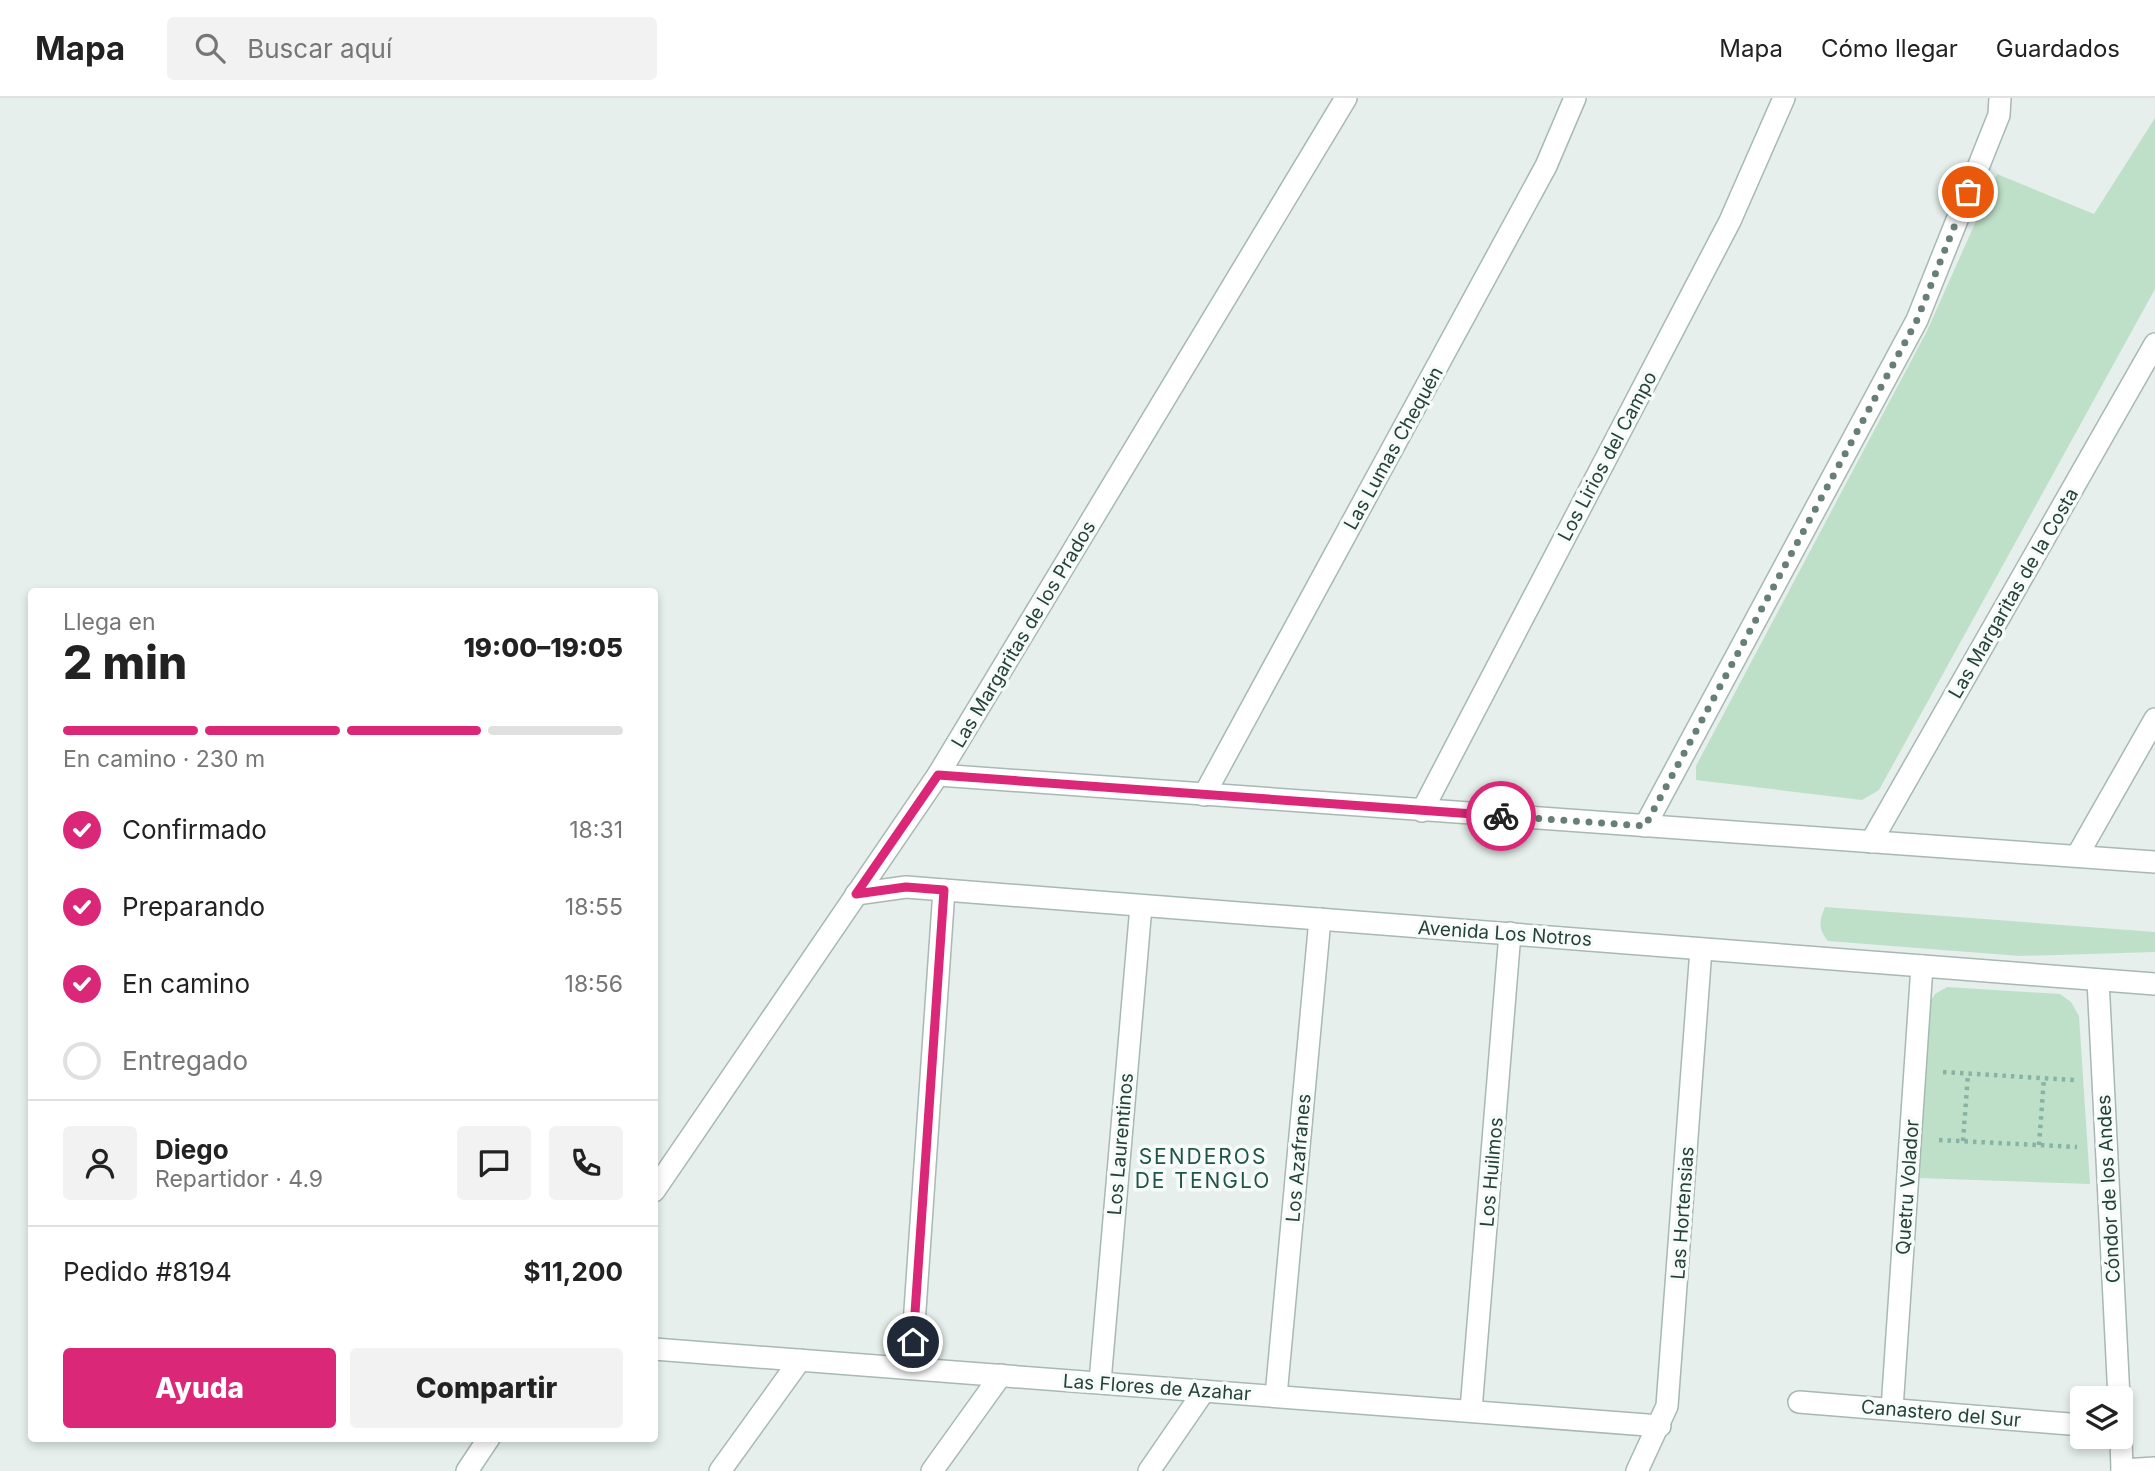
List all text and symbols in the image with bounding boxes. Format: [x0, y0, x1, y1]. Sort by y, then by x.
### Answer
search box [167, 17, 657, 80]
text: Mapa [35, 28, 125, 68]
icon: search [191, 29, 229, 67]
text: Buscar aquí [247, 33, 392, 64]
text: Mapa [1719, 34, 1783, 63]
text: Cómo llegar [1821, 34, 1958, 63]
text: Guardados [1996, 34, 2120, 63]
pin [1938, 162, 1998, 222]
icon: bag [1949, 173, 1987, 211]
street label: Las Lumas Chequén [1339, 363, 1448, 534]
street label: Los Lirios del Campo [1553, 368, 1662, 545]
street label: Las Margaritas de la Costa [1944, 484, 2083, 703]
street label: Las Margaritas de los Prados [946, 517, 1100, 752]
text: Llega en [63, 608, 155, 636]
text: 19:00–19:05 [463, 632, 623, 663]
text: 2 min [63, 634, 187, 690]
text: En camino · 230 m [63, 745, 265, 773]
courier [1466, 781, 1536, 851]
icon: bike [1482, 797, 1520, 835]
icon: check [63, 811, 101, 849]
text: Confirmado [122, 814, 267, 845]
text: 18:31 [569, 816, 623, 844]
icon: check [63, 888, 101, 926]
text: Preparando [122, 891, 265, 922]
text: 18:55 [565, 893, 623, 921]
street label: Avenida Los Notros [1417, 916, 1593, 951]
icon: check [63, 965, 101, 1003]
text: En camino [122, 968, 250, 999]
text: 18:56 [565, 970, 623, 998]
text: Entregado [122, 1045, 248, 1076]
street label: Los Laurentinos [1103, 1072, 1138, 1216]
street label: Los Azafranes [1281, 1093, 1316, 1223]
street label: Cóndor de los Andes [2092, 1094, 2125, 1284]
street label: Los Huilmos [1475, 1116, 1508, 1228]
street label: Quetru Volador [1891, 1119, 1924, 1256]
button: person [63, 1126, 137, 1200]
button: chat [457, 1126, 531, 1200]
button: phone [549, 1126, 623, 1200]
text: Diego [155, 1134, 229, 1165]
district label: SENDEROS DE TENGLO [1135, 1144, 1271, 1193]
street label: Las Hortensias [1666, 1146, 1699, 1280]
text: Repartidor · 4.9 [155, 1165, 323, 1193]
text: Pedido #8194 [63, 1256, 232, 1287]
text: $11,200 [523, 1256, 623, 1287]
pin [883, 1312, 943, 1372]
icon: home [894, 1323, 932, 1361]
button: Ayuda [63, 1348, 336, 1428]
button: Compartir [350, 1348, 623, 1428]
street label: Las Flores de Azahar [1062, 1369, 1252, 1406]
map controls [2070, 1386, 2133, 1449]
button: layers [2070, 1386, 2133, 1449]
street label: Canastero del Sur [1860, 1395, 2022, 1432]

